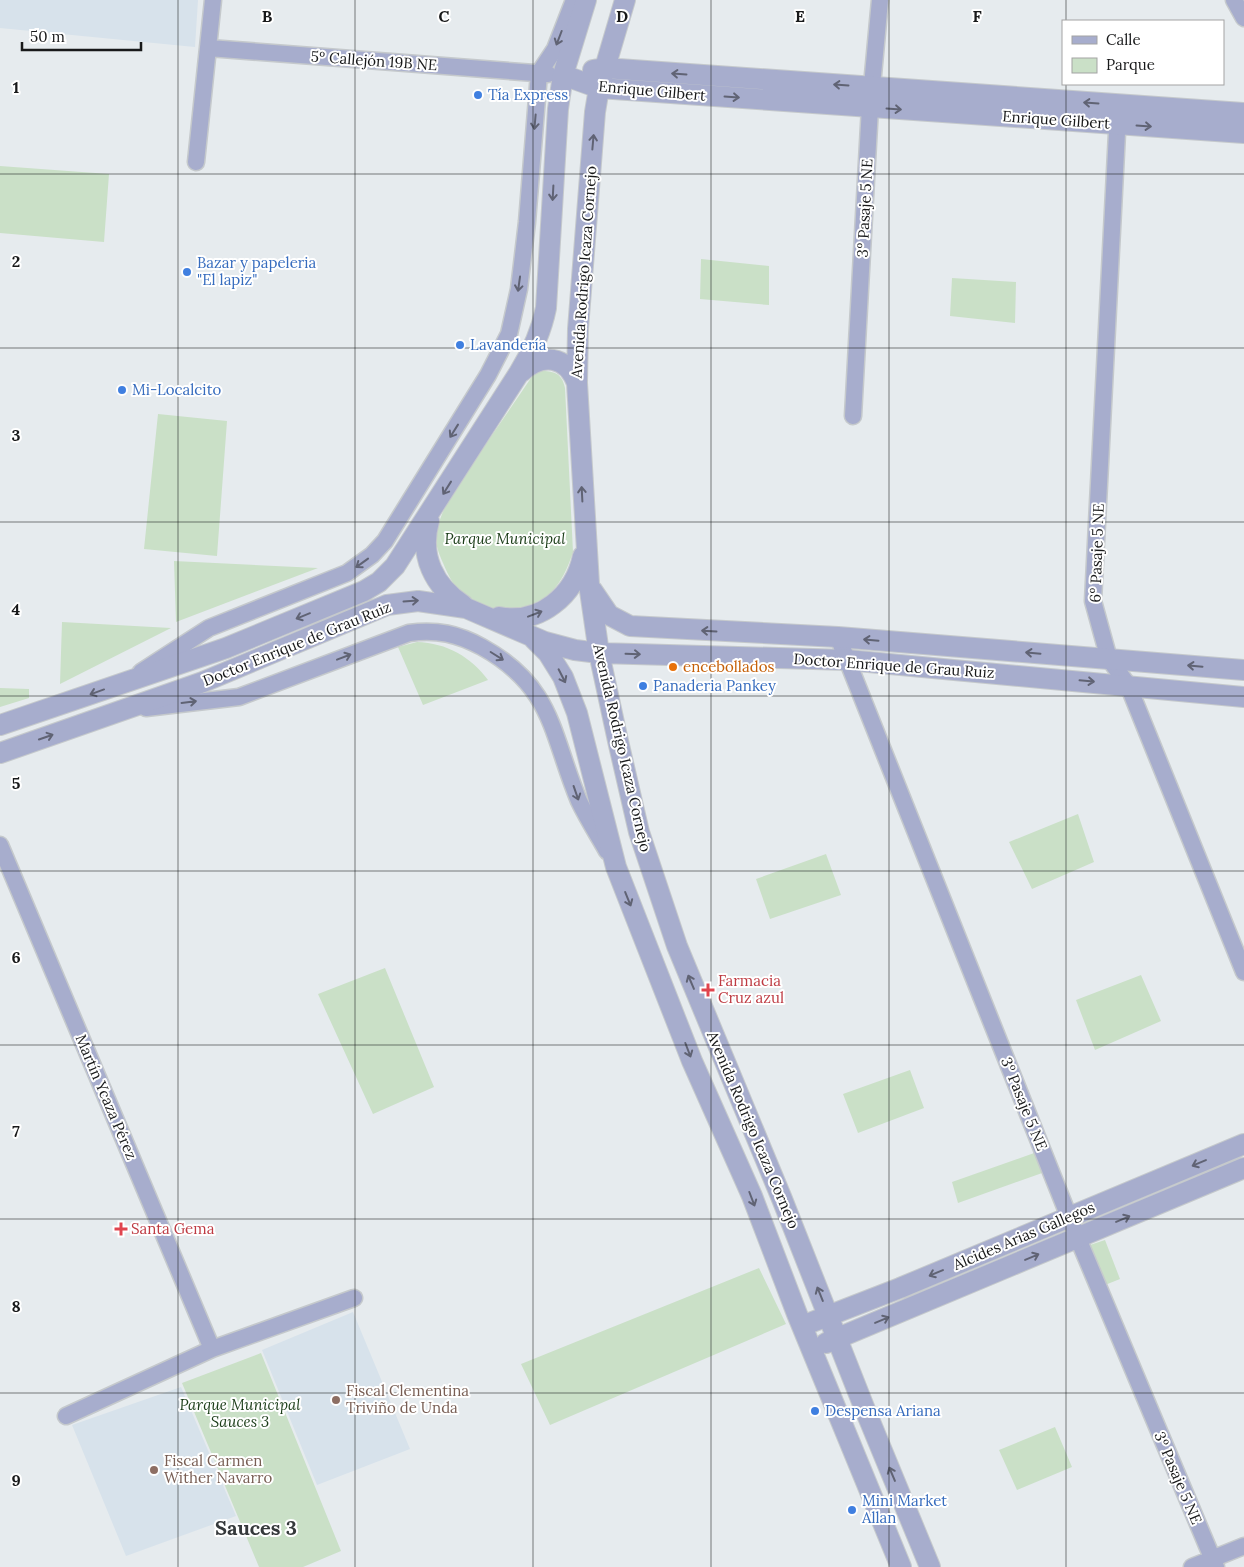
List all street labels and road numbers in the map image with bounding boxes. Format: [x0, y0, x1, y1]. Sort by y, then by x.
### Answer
street label: 5º Callejón 19B NE [310, 47, 438, 74]
street label: Enrique Gilbert [598, 76, 707, 105]
street label: Enrique Gilbert [1002, 106, 1111, 133]
street label: 3º Pasaje 5 NE [852, 158, 877, 258]
street label: Avenida Rodrigo Icaza Cornejo [567, 165, 600, 380]
street label: 6º Pasaje 5 NE [1085, 503, 1108, 603]
street label: Doctor Enrique de Grau Ruiz [200, 597, 394, 690]
street label: Avenida Rodrigo Icaza Cornejo [589, 641, 656, 854]
street label: Doctor Enrique de Grau Ruiz [793, 649, 995, 682]
street label: Avenida Rodrigo Icaza Cornejo [703, 1027, 804, 1232]
street label: Martín Ycaza Pérez [71, 1031, 141, 1162]
street label: 3º Pasaje 5 NE [997, 1054, 1052, 1153]
street label: Alcides Arias Gallegos [949, 1197, 1097, 1274]
street label: 3º Pasaje 5 NE [1150, 1429, 1207, 1527]

